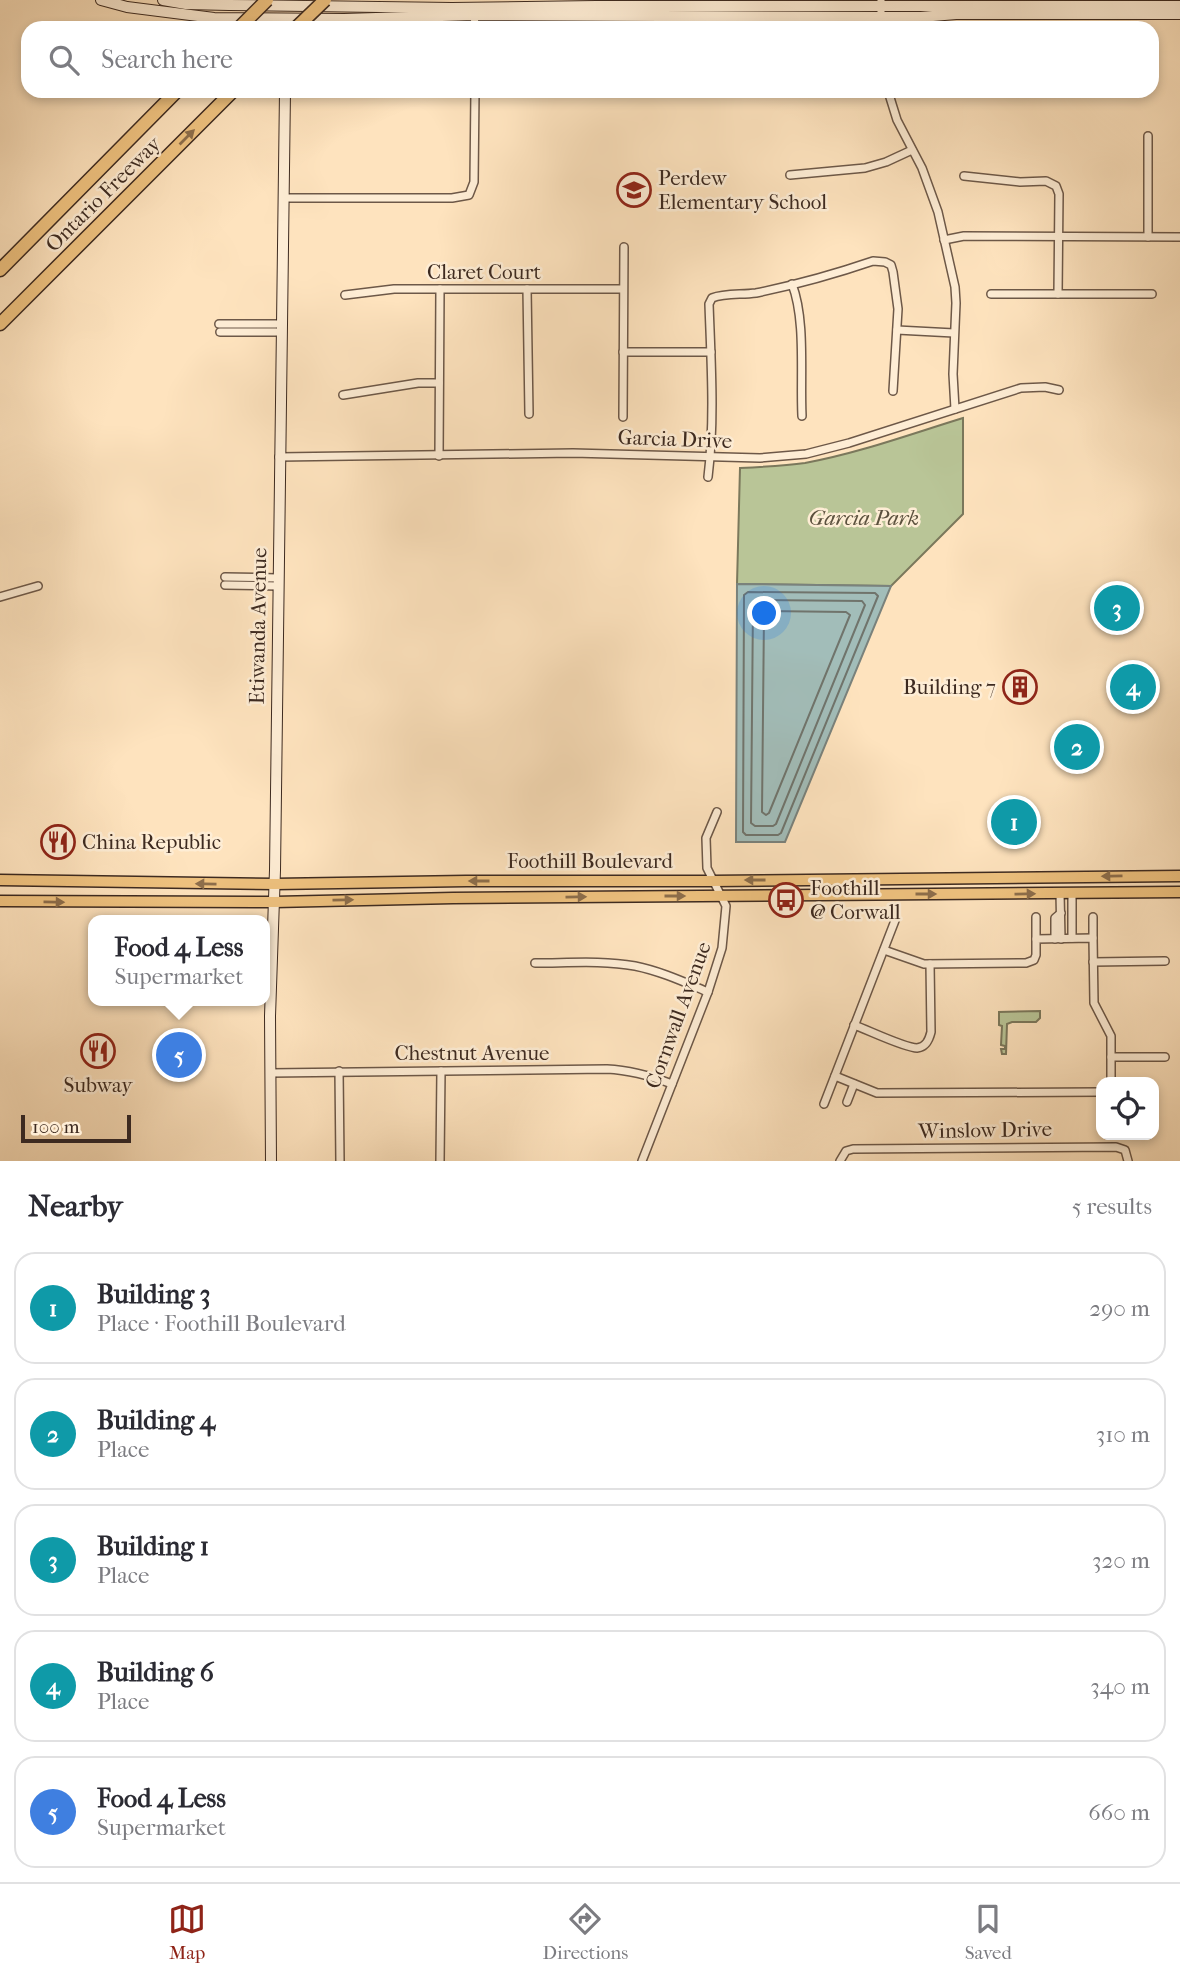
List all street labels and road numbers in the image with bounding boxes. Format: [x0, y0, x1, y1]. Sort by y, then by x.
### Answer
street label: Ontario Freeway [41, 131, 166, 256]
street label: Claret Court [427, 260, 541, 284]
street label: Garcia Drive [617, 425, 733, 453]
street label: Etiwanda Avenue [245, 547, 271, 705]
street label: Foothill Boulevard [507, 849, 674, 873]
street label: Cornwall Avenue [640, 938, 716, 1092]
street label: Chestnut Avenue [394, 1041, 550, 1065]
street label: Winslow Drive [917, 1117, 1052, 1143]

